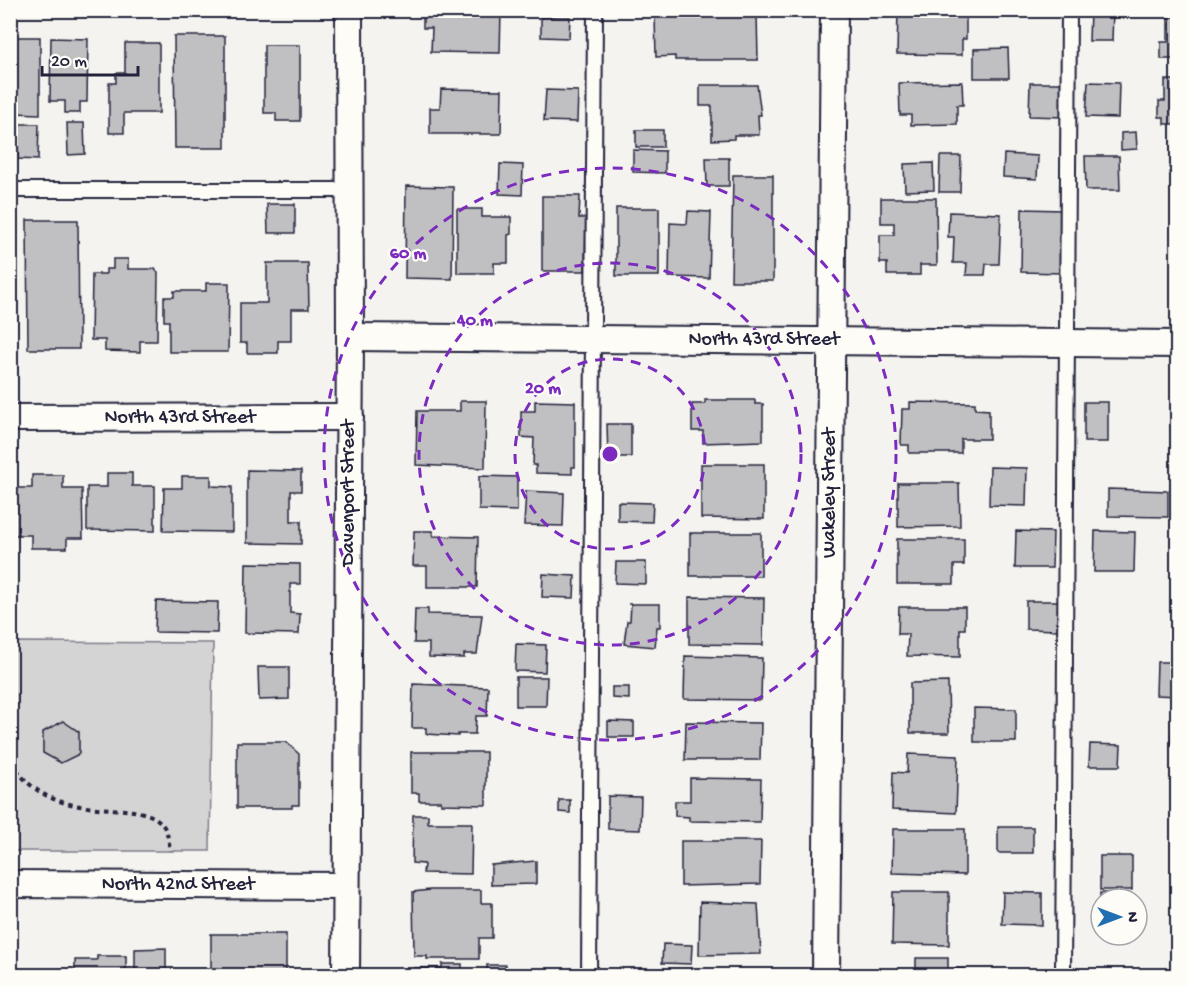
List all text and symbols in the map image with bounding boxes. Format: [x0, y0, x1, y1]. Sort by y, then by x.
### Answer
scale bar [42, 39, 138, 77]
text: 20 m [51, 52, 87, 73]
text: 60 m [390, 244, 426, 265]
text: 40 m [456, 311, 493, 332]
street label: North 43rd Street [689, 329, 841, 352]
text: 20 m [525, 379, 561, 400]
street label: North 43rd Street [105, 407, 257, 430]
street label: Davenport Street [338, 418, 361, 568]
street label: Wakeley Street [819, 426, 842, 558]
centre of rings [600, 444, 620, 464]
street label: North 42nd Street [102, 874, 256, 897]
north arrow [1089, 887, 1149, 947]
text: N [1121, 912, 1140, 923]

